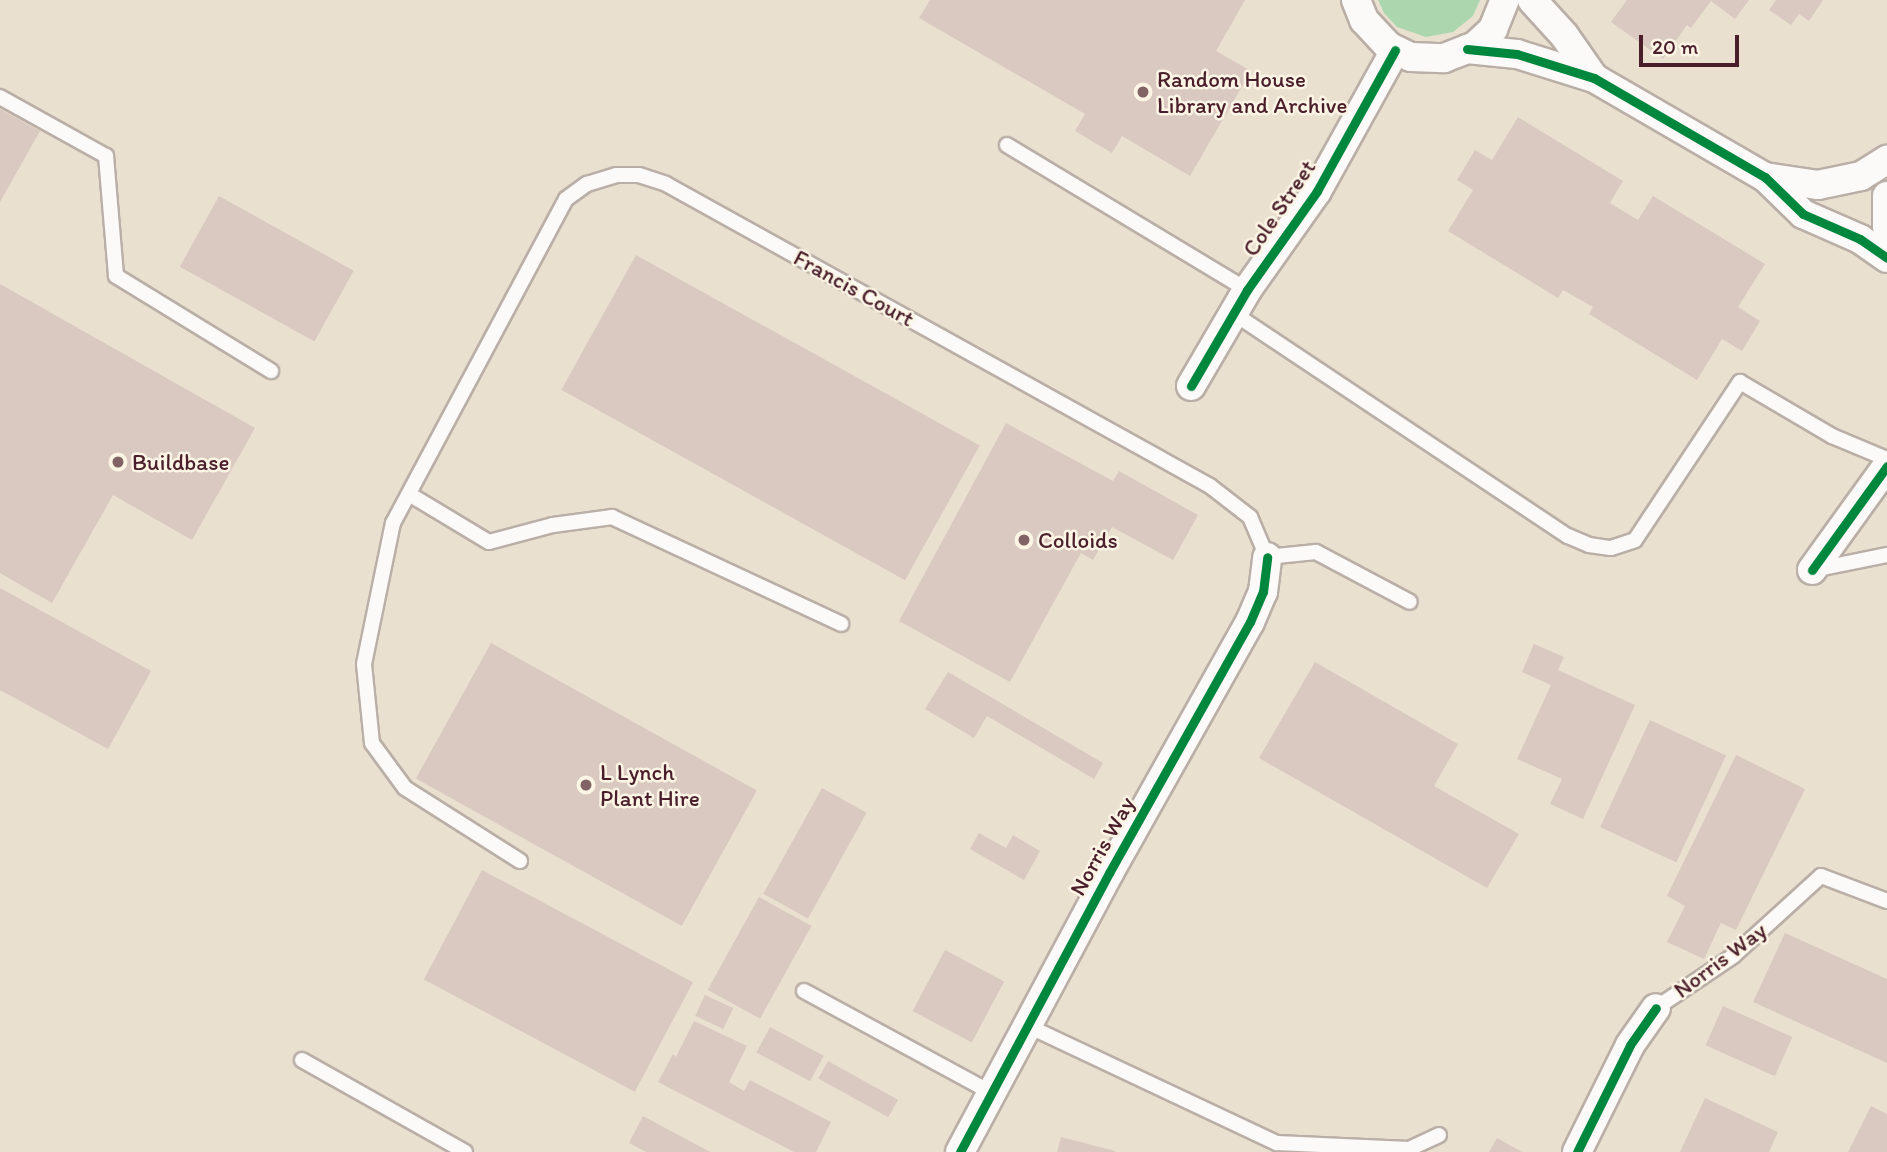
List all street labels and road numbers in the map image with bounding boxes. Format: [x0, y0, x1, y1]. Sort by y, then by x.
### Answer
street label: Cole Street [1237, 155, 1321, 261]
street label: Francis Court [789, 243, 919, 333]
street label: Norris Way [1064, 792, 1140, 900]
street label: Norris Way [1669, 917, 1771, 1003]

